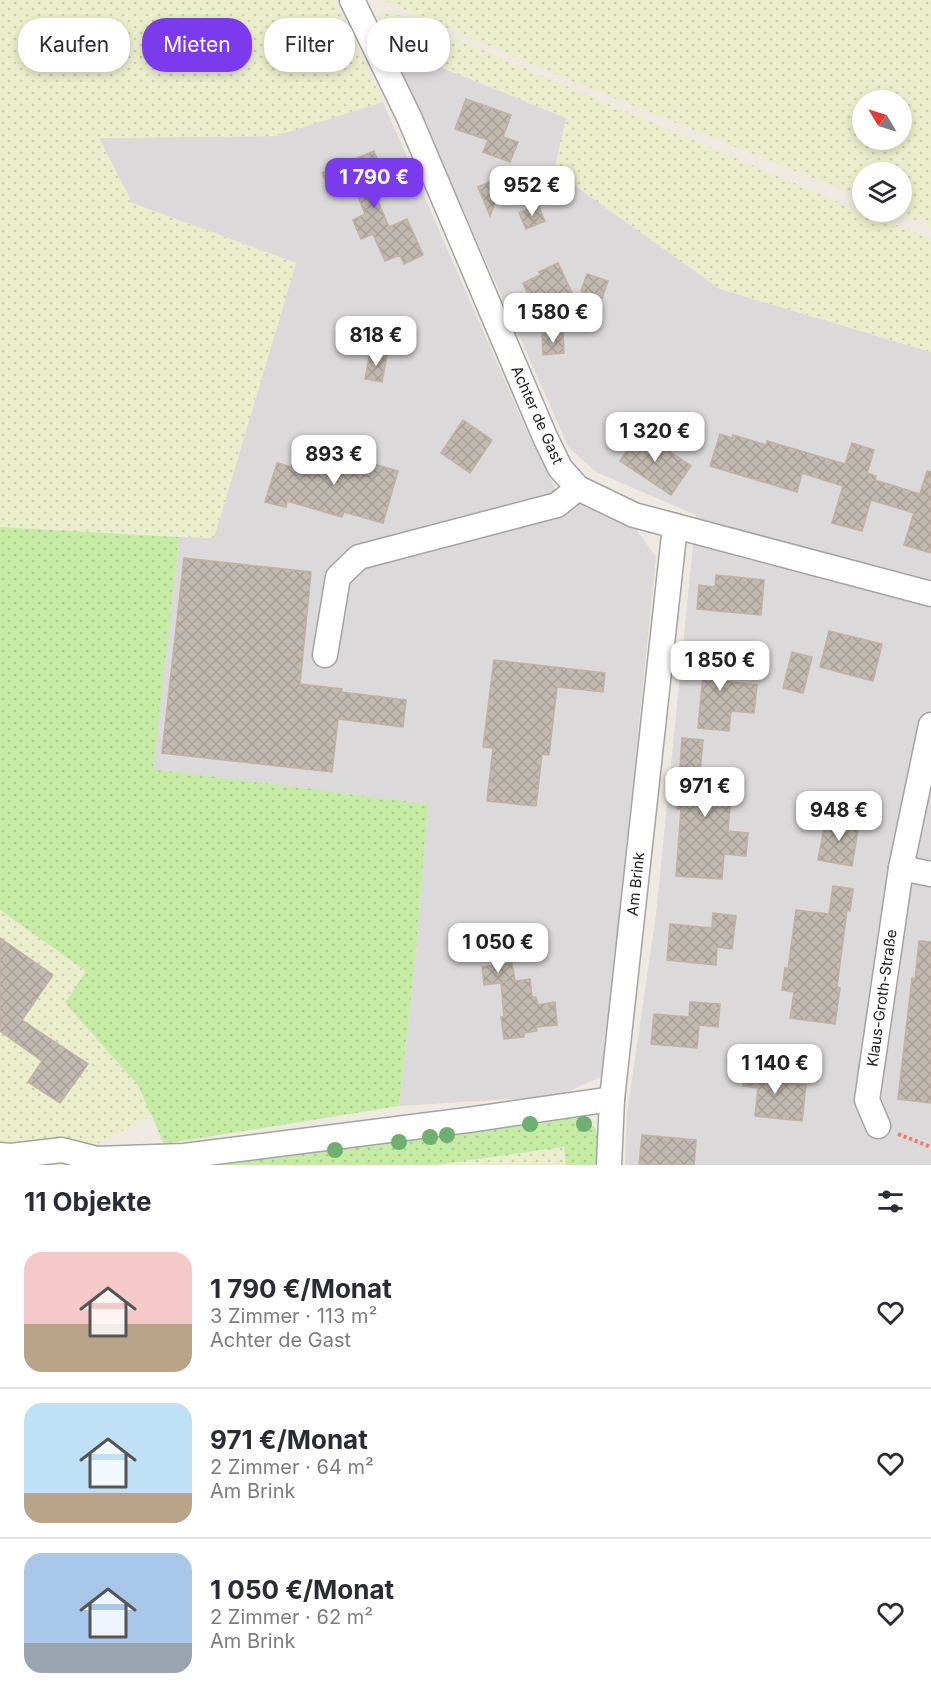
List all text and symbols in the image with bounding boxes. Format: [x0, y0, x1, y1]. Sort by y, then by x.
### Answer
chip: Kaufen [18, 18, 130, 72]
chip: Mieten [142, 18, 252, 72]
chip: Filter [264, 18, 355, 72]
chip: Neu [367, 18, 450, 72]
north arrow [852, 90, 912, 150]
map controls [852, 90, 912, 222]
pin: 1 790 € [319, 158, 429, 209]
button: layers [852, 162, 912, 222]
text: 1 790 € [339, 165, 409, 189]
pin: 952 € [490, 166, 574, 217]
text: 952 € [504, 173, 560, 197]
pin: 1 580 € [498, 293, 608, 344]
text: 1 580 € [517, 300, 589, 324]
pin: 818 € [334, 316, 418, 367]
text: 818 € [349, 323, 403, 347]
street label: Achter de Gast [507, 363, 568, 467]
pin: 1 320 € [600, 412, 710, 463]
text: 1 320 € [620, 419, 690, 443]
pin: 893 € [292, 435, 376, 486]
text: 893 € [305, 442, 363, 466]
pin: 1 850 € [665, 641, 775, 692]
text: 1 850 € [684, 648, 756, 672]
pin: 971 € [663, 767, 747, 818]
text: 971 € [679, 774, 731, 798]
pin: 948 € [797, 791, 881, 842]
text: 948 € [810, 798, 868, 822]
street label: Am Brink [623, 850, 648, 917]
pin: 1 050 € [443, 923, 553, 974]
street label: Klaus-Groth-Straße [862, 928, 901, 1068]
text: 1 050 € [462, 930, 534, 954]
pin: 1 140 € [720, 1044, 830, 1095]
text: 1 140 € [741, 1051, 809, 1075]
icon: filters [874, 1185, 907, 1218]
text: 11 Objekte [24, 1186, 151, 1217]
text: 1 790 €/Monat [210, 1273, 392, 1304]
icon: home [72, 1276, 144, 1348]
icon: heart [874, 1296, 907, 1329]
text: 3 Zimmer · 113 m² [210, 1304, 377, 1328]
text: Achter de Gast [210, 1328, 351, 1352]
text: 971 €/Monat [210, 1424, 368, 1455]
icon: home [72, 1427, 144, 1499]
icon: heart [874, 1447, 907, 1480]
text: 2 Zimmer · 64 m² [210, 1455, 374, 1479]
text: Am Brink [210, 1479, 296, 1503]
text: 1 050 €/Monat [210, 1574, 394, 1605]
icon: home [72, 1577, 144, 1649]
icon: heart [874, 1597, 907, 1630]
text: 2 Zimmer · 62 m² [210, 1605, 373, 1629]
text: Am Brink [210, 1629, 296, 1653]

